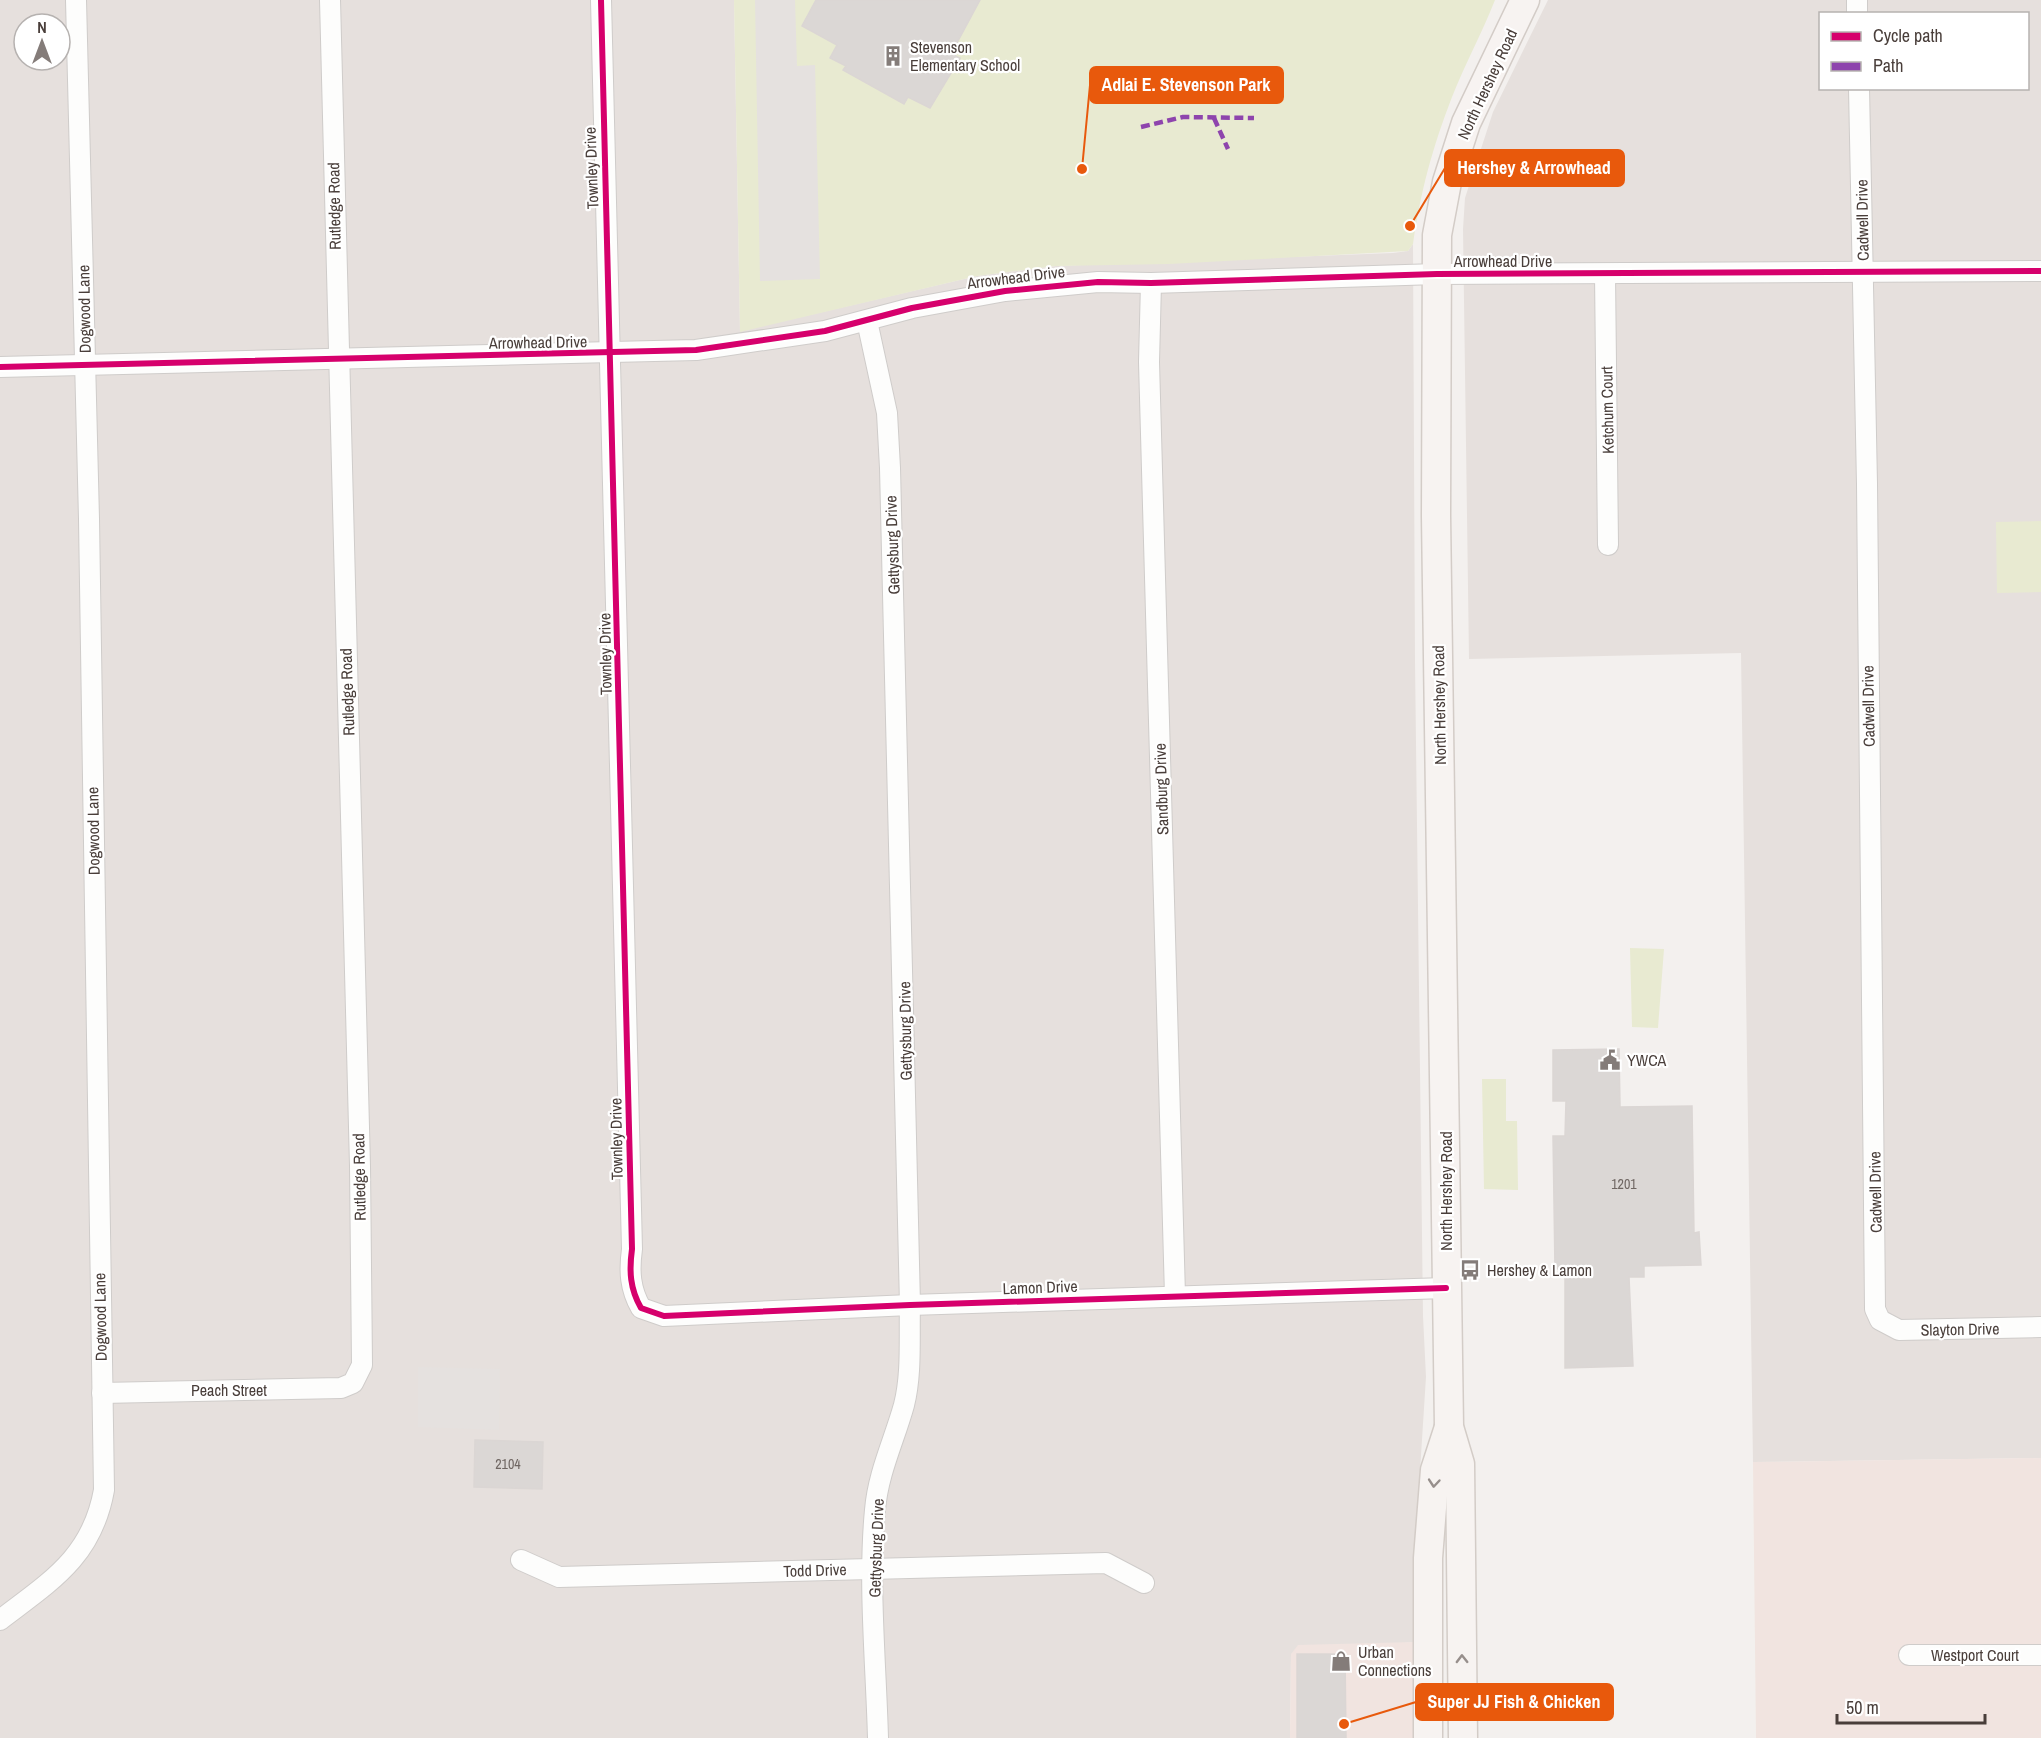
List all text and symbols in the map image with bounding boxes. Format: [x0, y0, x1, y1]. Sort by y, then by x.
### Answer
north arrow [12, 12, 72, 72]
legend [1819, 12, 2029, 90]
text: N [37, 16, 47, 38]
text: Cycle path [1873, 23, 1943, 48]
street label: North Hershey Road [1452, 25, 1522, 143]
place label: Stevenson Elementary School [910, 36, 1020, 76]
building icon: Stevenson Elementary School [881, 44, 905, 68]
text: Path [1873, 53, 1903, 78]
callout: Adlai E. Stevenson Park [1090, 67, 1283, 103]
text: Adlai E. Stevenson Park [1101, 72, 1271, 97]
street label: Townley Drive [579, 126, 603, 210]
callout: Hershey & Arrowhead [1445, 150, 1624, 186]
text: Hershey & Arrowhead [1457, 155, 1611, 180]
street label: Rutledge Road [322, 162, 346, 250]
street label: Cadwell Drive [1850, 179, 1874, 261]
street label: Arrowhead Drive [1453, 250, 1552, 272]
street label: Arrowhead Drive [965, 260, 1066, 294]
street label: Dogwood Lane [72, 265, 96, 353]
street label: Arrowhead Drive [488, 330, 587, 354]
street label: Ketchum Court [1595, 366, 1619, 454]
street label: Gettysburg Drive [879, 495, 905, 595]
street label: Townley Drive [593, 613, 617, 695]
street label: North Hershey Road [1427, 645, 1451, 765]
street label: Rutledge Road [334, 648, 360, 736]
street label: Cadwell Drive [1856, 665, 1880, 747]
street label: Sandburg Drive [1148, 743, 1174, 835]
street label: Dogwood Lane [81, 787, 105, 875]
street label: Gettysburg Drive [893, 981, 917, 1081]
public building icon: YWCA [1598, 1048, 1622, 1072]
place label: YWCA [1627, 1049, 1667, 1071]
street label: Townley Drive [604, 1098, 628, 1180]
street label: North Hershey Road [1435, 1131, 1457, 1251]
street label: Rutledge Road [347, 1133, 371, 1221]
street label: Cadwell Drive [1863, 1151, 1887, 1233]
house number: 1201 [1611, 1175, 1637, 1193]
bus stop icon: Hershey & Lamon [1458, 1258, 1482, 1282]
place label: Hershey & Lamon [1487, 1259, 1592, 1281]
street label: Dogwood Lane [88, 1273, 112, 1361]
street label: Lamon Drive [1002, 1275, 1078, 1299]
street label: Slayton Drive [1920, 1317, 2000, 1341]
street label: Peach Street [191, 1379, 267, 1401]
house number: 2104 [495, 1455, 521, 1473]
one-way arrow [1428, 1478, 1441, 1487]
street label: Gettysburg Drive [863, 1498, 889, 1598]
street label: Todd Drive [783, 1558, 847, 1582]
place label: Urban Connections [1358, 1641, 1432, 1681]
street label: Westport Court [1931, 1644, 2019, 1666]
shop icon: Urban Connections [1329, 1649, 1353, 1673]
one-way arrow [1456, 1654, 1468, 1663]
callout: Super JJ Fish & Chicken [1416, 1684, 1613, 1720]
scale bar [1837, 1687, 1986, 1725]
text: Super JJ Fish & Chicken [1427, 1689, 1601, 1714]
text: 50 m [1846, 1695, 1879, 1720]

